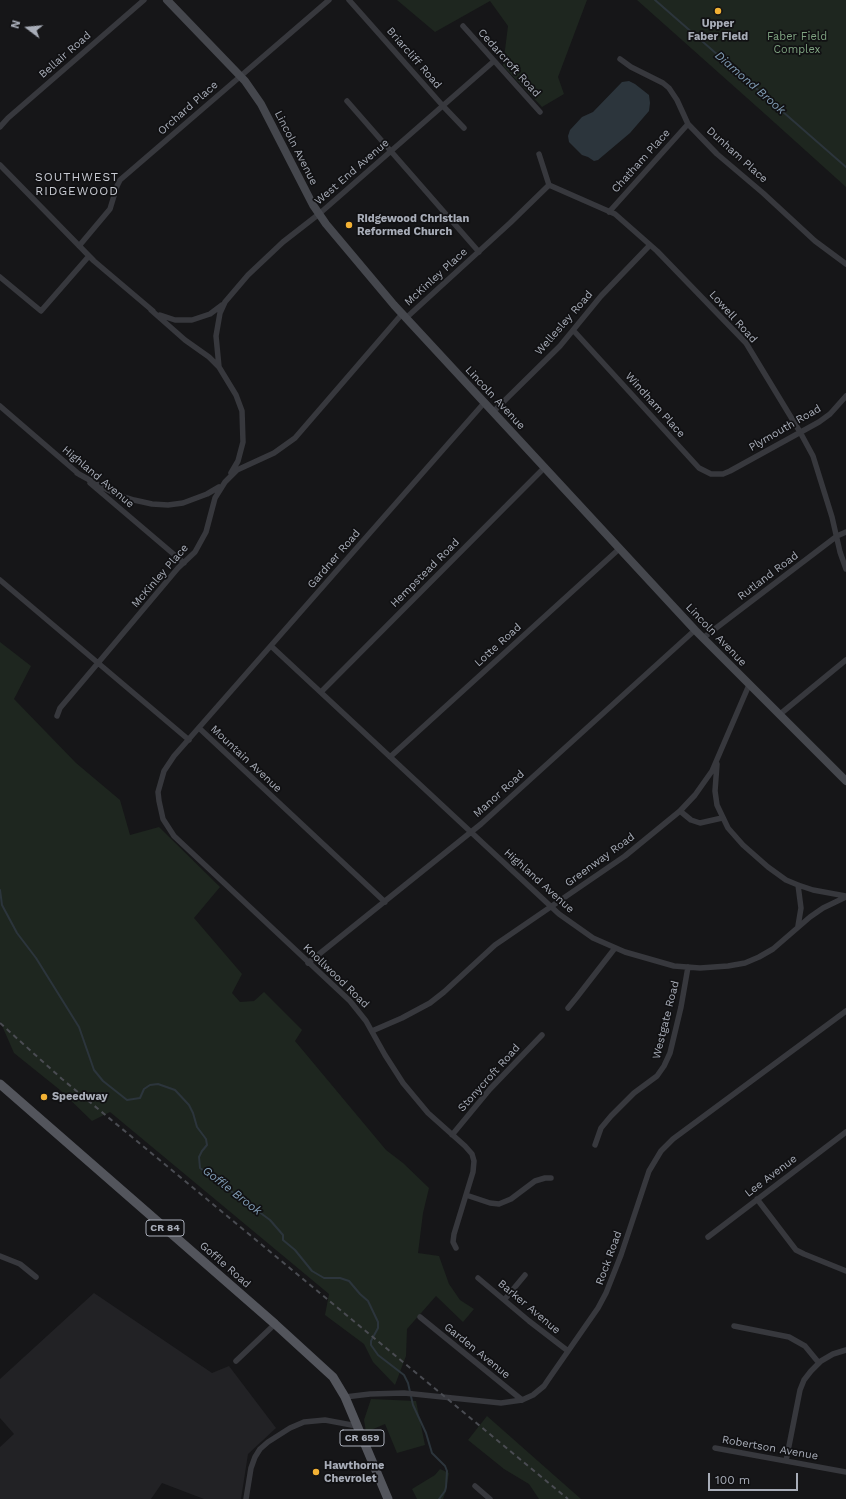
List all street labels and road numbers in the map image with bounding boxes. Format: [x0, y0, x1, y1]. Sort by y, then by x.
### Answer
street label: Briarcliff Road [384, 25, 444, 91]
street label: Cedarcroft Road [475, 26, 543, 100]
street label: Bellair Road [36, 29, 94, 81]
street label: Orchard Place [155, 78, 221, 138]
street label: Lincoln Avenue [272, 109, 320, 187]
street label: Dunham Place [704, 124, 770, 186]
street label: Chatham Place [609, 126, 673, 196]
street label: West End Avenue [312, 136, 392, 208]
street label: McKinley Place [402, 245, 470, 309]
street label: Wellesley Road [532, 288, 596, 358]
street label: Lowell Road [706, 288, 760, 346]
street label: Lincoln Avenue [462, 364, 528, 432]
street label: Windham Place [622, 370, 688, 440]
street label: Plymouth Road [746, 402, 824, 454]
street label: Highland Avenue [59, 443, 137, 511]
street label: Gardner Road [305, 527, 363, 591]
street label: Hempstead Road [388, 536, 462, 610]
street label: McKinley Place [129, 541, 191, 611]
street label: Rutland Road [735, 549, 801, 603]
street label: Lincoln Avenue [683, 601, 749, 669]
street label: Lotte Road [472, 621, 524, 669]
street label: Mountain Avenue [208, 723, 284, 795]
street label: Manor Road [471, 768, 527, 820]
street label: Greenway Road [563, 830, 637, 890]
street label: Highland Avenue [501, 846, 577, 916]
street label: Knollwood Road [300, 941, 372, 1011]
street label: Westgate Road [650, 979, 682, 1061]
street label: Stonycroft Road [455, 1041, 523, 1115]
street label: Lee Avenue [742, 1152, 800, 1200]
road number: CR 84 [146, 1220, 184, 1236]
street label: Rock Road [593, 1229, 625, 1287]
street label: Goffle Road [197, 1239, 253, 1291]
street label: Barker Avenue [495, 1277, 563, 1337]
street label: Garden Avenue [441, 1320, 513, 1382]
road number: CR 659 [340, 1430, 384, 1446]
street label: Robertson Avenue [721, 1433, 819, 1463]

